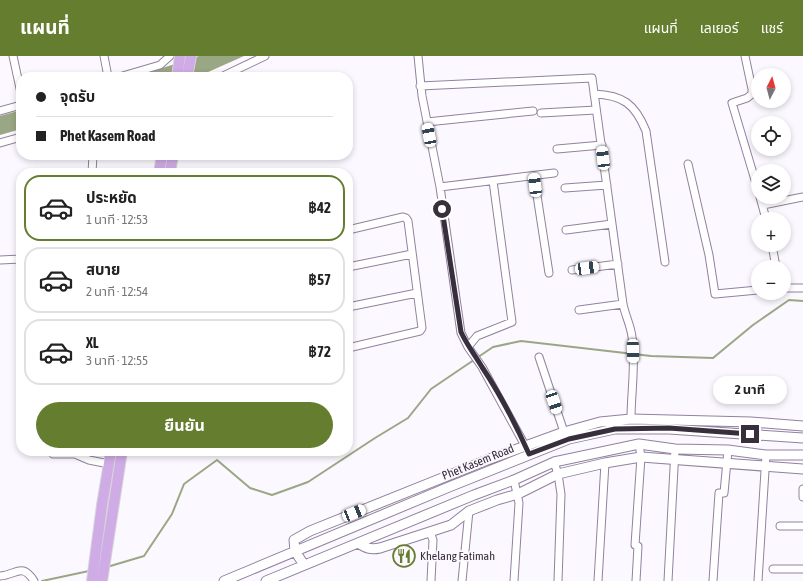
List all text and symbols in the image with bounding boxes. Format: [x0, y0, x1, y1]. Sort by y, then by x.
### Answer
text: แผนที่ [20, 16, 70, 38]
text: แผนที่ [644, 20, 678, 36]
text: เลเยอร์ [700, 20, 739, 36]
text: แชร์ [761, 20, 783, 36]
north arrow [751, 68, 791, 108]
map controls [751, 68, 791, 300]
text: จุดรับ [60, 88, 95, 105]
button: locate [751, 116, 791, 156]
car [421, 122, 437, 148]
text: Phet Kasem Road [60, 127, 155, 144]
car [596, 145, 610, 171]
button: layers [751, 164, 791, 204]
car [528, 172, 542, 198]
text: ประหยัด [86, 189, 137, 206]
icon: car [38, 190, 74, 226]
text: ฿42 [308, 199, 331, 216]
route start [433, 200, 451, 218]
text: 1 นาที · 12:53 [86, 212, 148, 227]
button: + [751, 212, 791, 252]
car [574, 260, 600, 276]
button: − [751, 260, 791, 300]
text: สบาย [86, 261, 120, 278]
icon: car [38, 262, 74, 298]
text: ฿57 [308, 271, 331, 288]
text: 2 นาที · 12:54 [86, 284, 148, 299]
icon: car [38, 334, 74, 370]
text: XL [86, 334, 99, 351]
car [627, 339, 639, 363]
text: ฿72 [308, 343, 331, 360]
text: 3 นาที · 12:55 [86, 353, 148, 368]
callout: 2 นาที [713, 376, 787, 404]
text: 2 นาที [735, 382, 765, 397]
car [544, 389, 564, 415]
button: ยืนยัน [36, 402, 333, 448]
route end [741, 425, 759, 443]
street label: Phet Kasem Road [440, 441, 516, 483]
car [341, 503, 367, 523]
restaurant icon: Khelang Fatimah [391, 543, 417, 569]
place label: Khelang Fatimah [420, 549, 495, 563]

